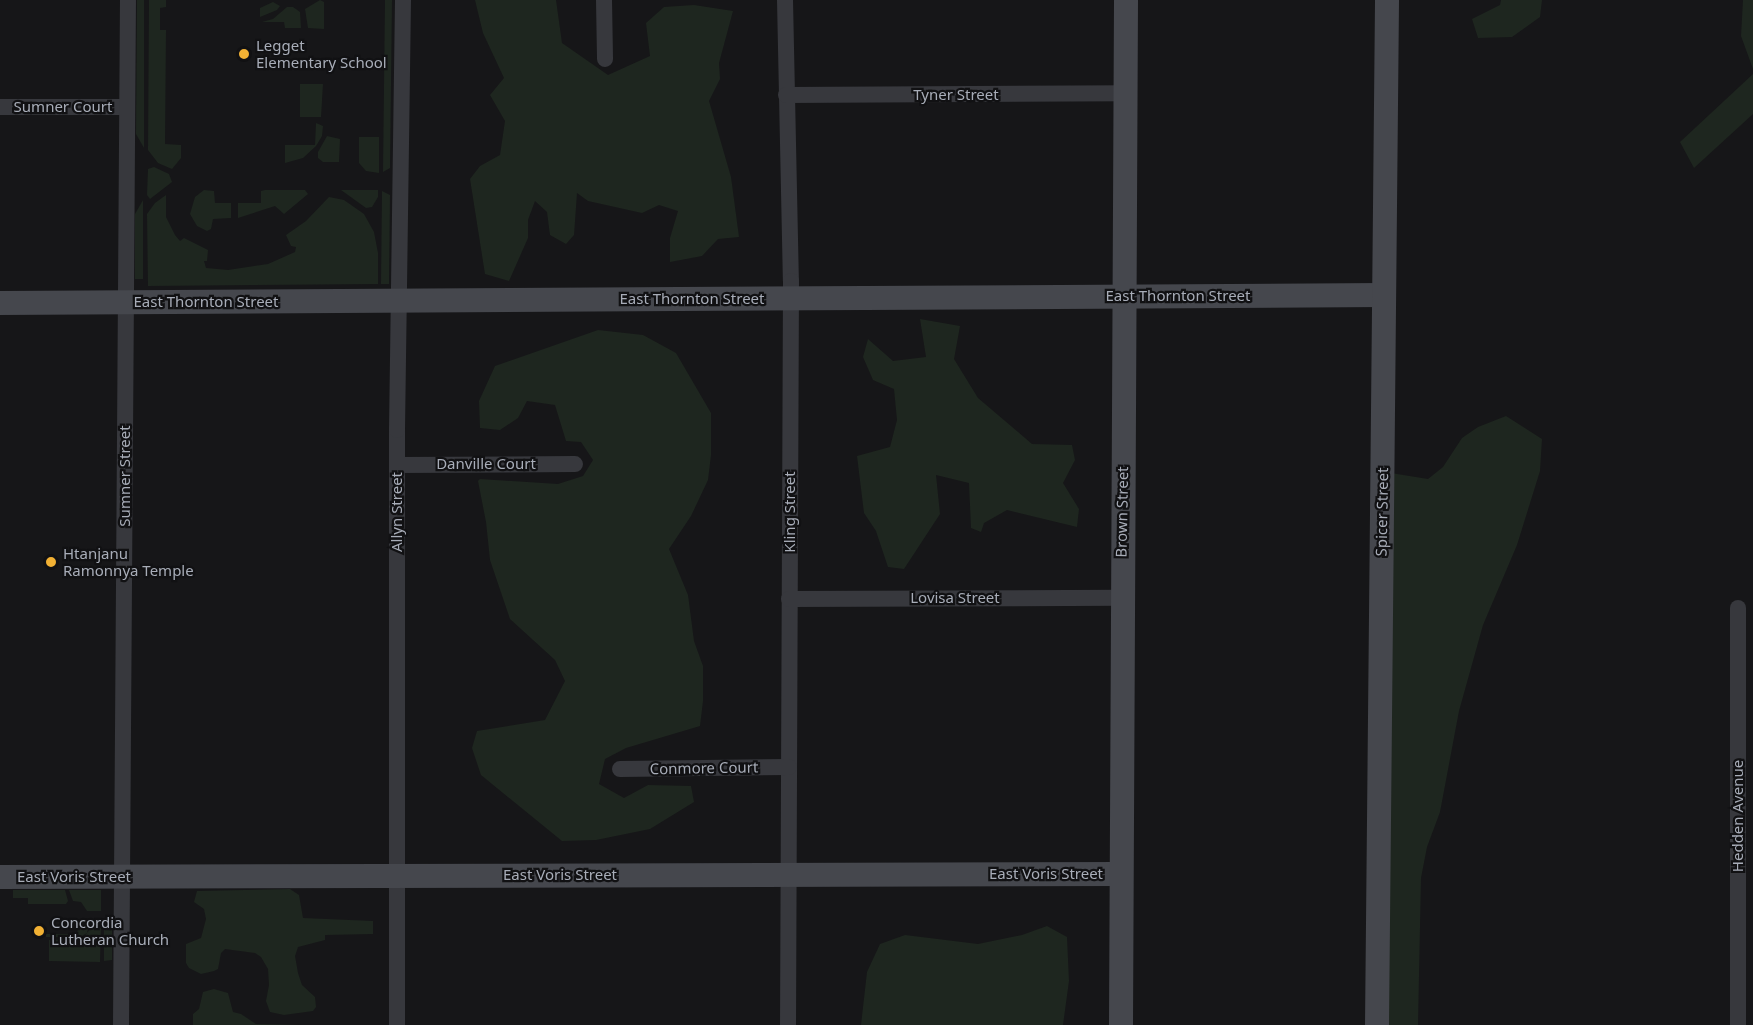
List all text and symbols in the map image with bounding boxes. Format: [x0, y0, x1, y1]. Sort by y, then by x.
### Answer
place label: Legget Elementary School [256, 36, 387, 71]
marker: Legget Elementary School [237, 47, 251, 61]
street label: Tyner Street [913, 86, 999, 104]
street label: Sumner Court [14, 98, 112, 116]
street label: East Thornton Street [1106, 287, 1250, 305]
street label: East Thornton Street [620, 290, 764, 308]
street label: East Thornton Street [134, 293, 278, 311]
street label: Sumner Street [116, 425, 134, 527]
street label: Danville Court [436, 455, 536, 473]
street label: Brown Street [1112, 466, 1132, 558]
street label: Spicer Street [1372, 467, 1392, 557]
street label: Kling Street [781, 471, 799, 553]
street label: Allyn Street [388, 472, 406, 552]
place label: Htanjanu Ramonnya Temple [63, 544, 194, 579]
marker: Htanjanu Ramonnya Temple [44, 555, 58, 569]
street label: Lovisa Street [910, 589, 1000, 607]
street label: Conmore Court [650, 758, 758, 778]
street label: Hedden Avenue [1729, 760, 1747, 872]
street label: East Voris Street [989, 865, 1103, 883]
street label: East Voris Street [503, 866, 617, 884]
street label: East Voris Street [17, 868, 131, 886]
place label: Concordia Lutheran Church [51, 913, 169, 948]
marker: Concordia Lutheran Church [32, 924, 46, 938]

